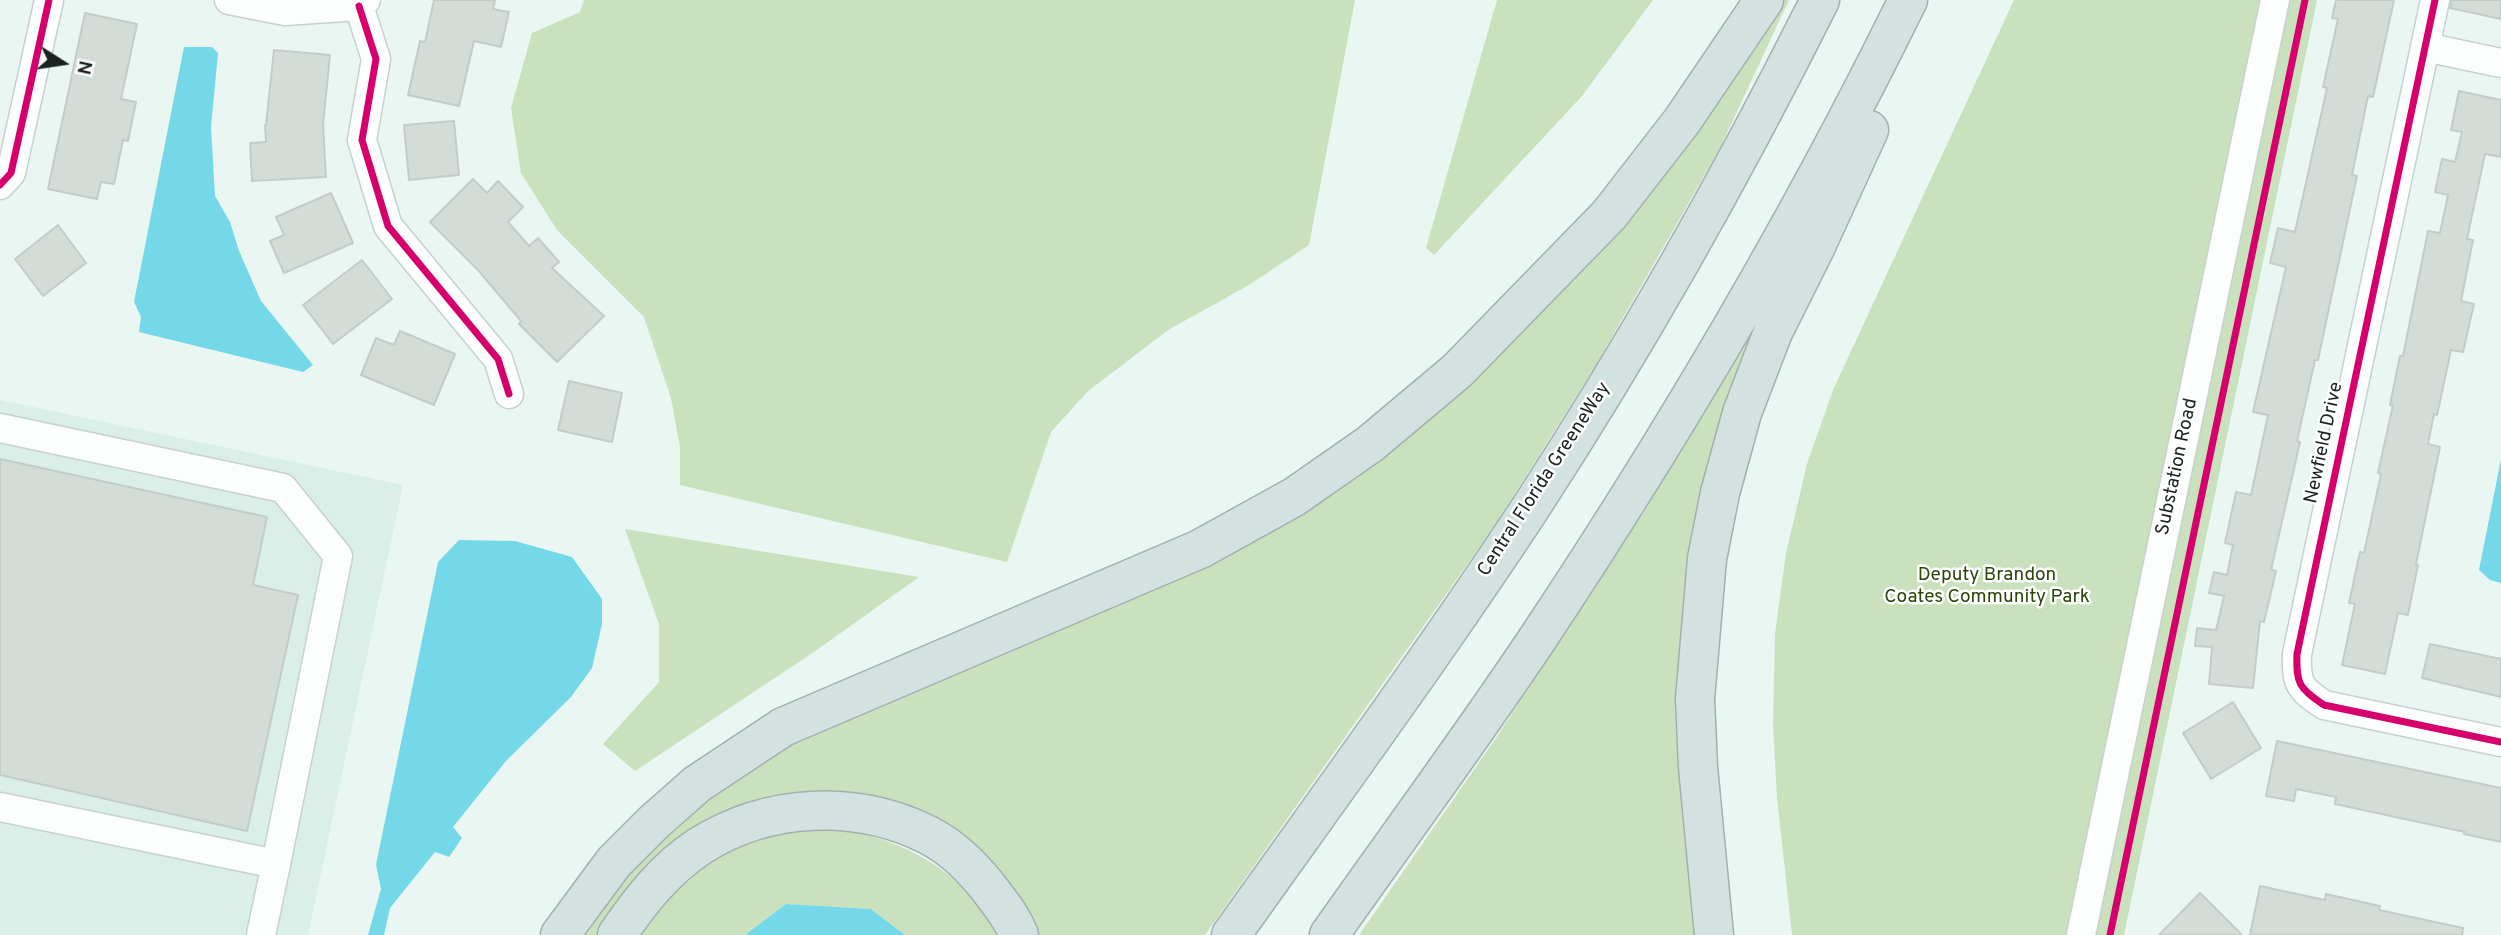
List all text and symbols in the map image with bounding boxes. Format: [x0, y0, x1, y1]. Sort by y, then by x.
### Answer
north arrow [28, 28, 98, 98]
text: N [70, 58, 97, 77]
street label: Central Florida GreeneWay [1474, 379, 1616, 581]
street label: Newfield Drive [2301, 380, 2349, 506]
street label: Substation Road [2152, 397, 2204, 537]
park label: Deputy Brandon Coates Community Park [1884, 565, 2090, 609]

